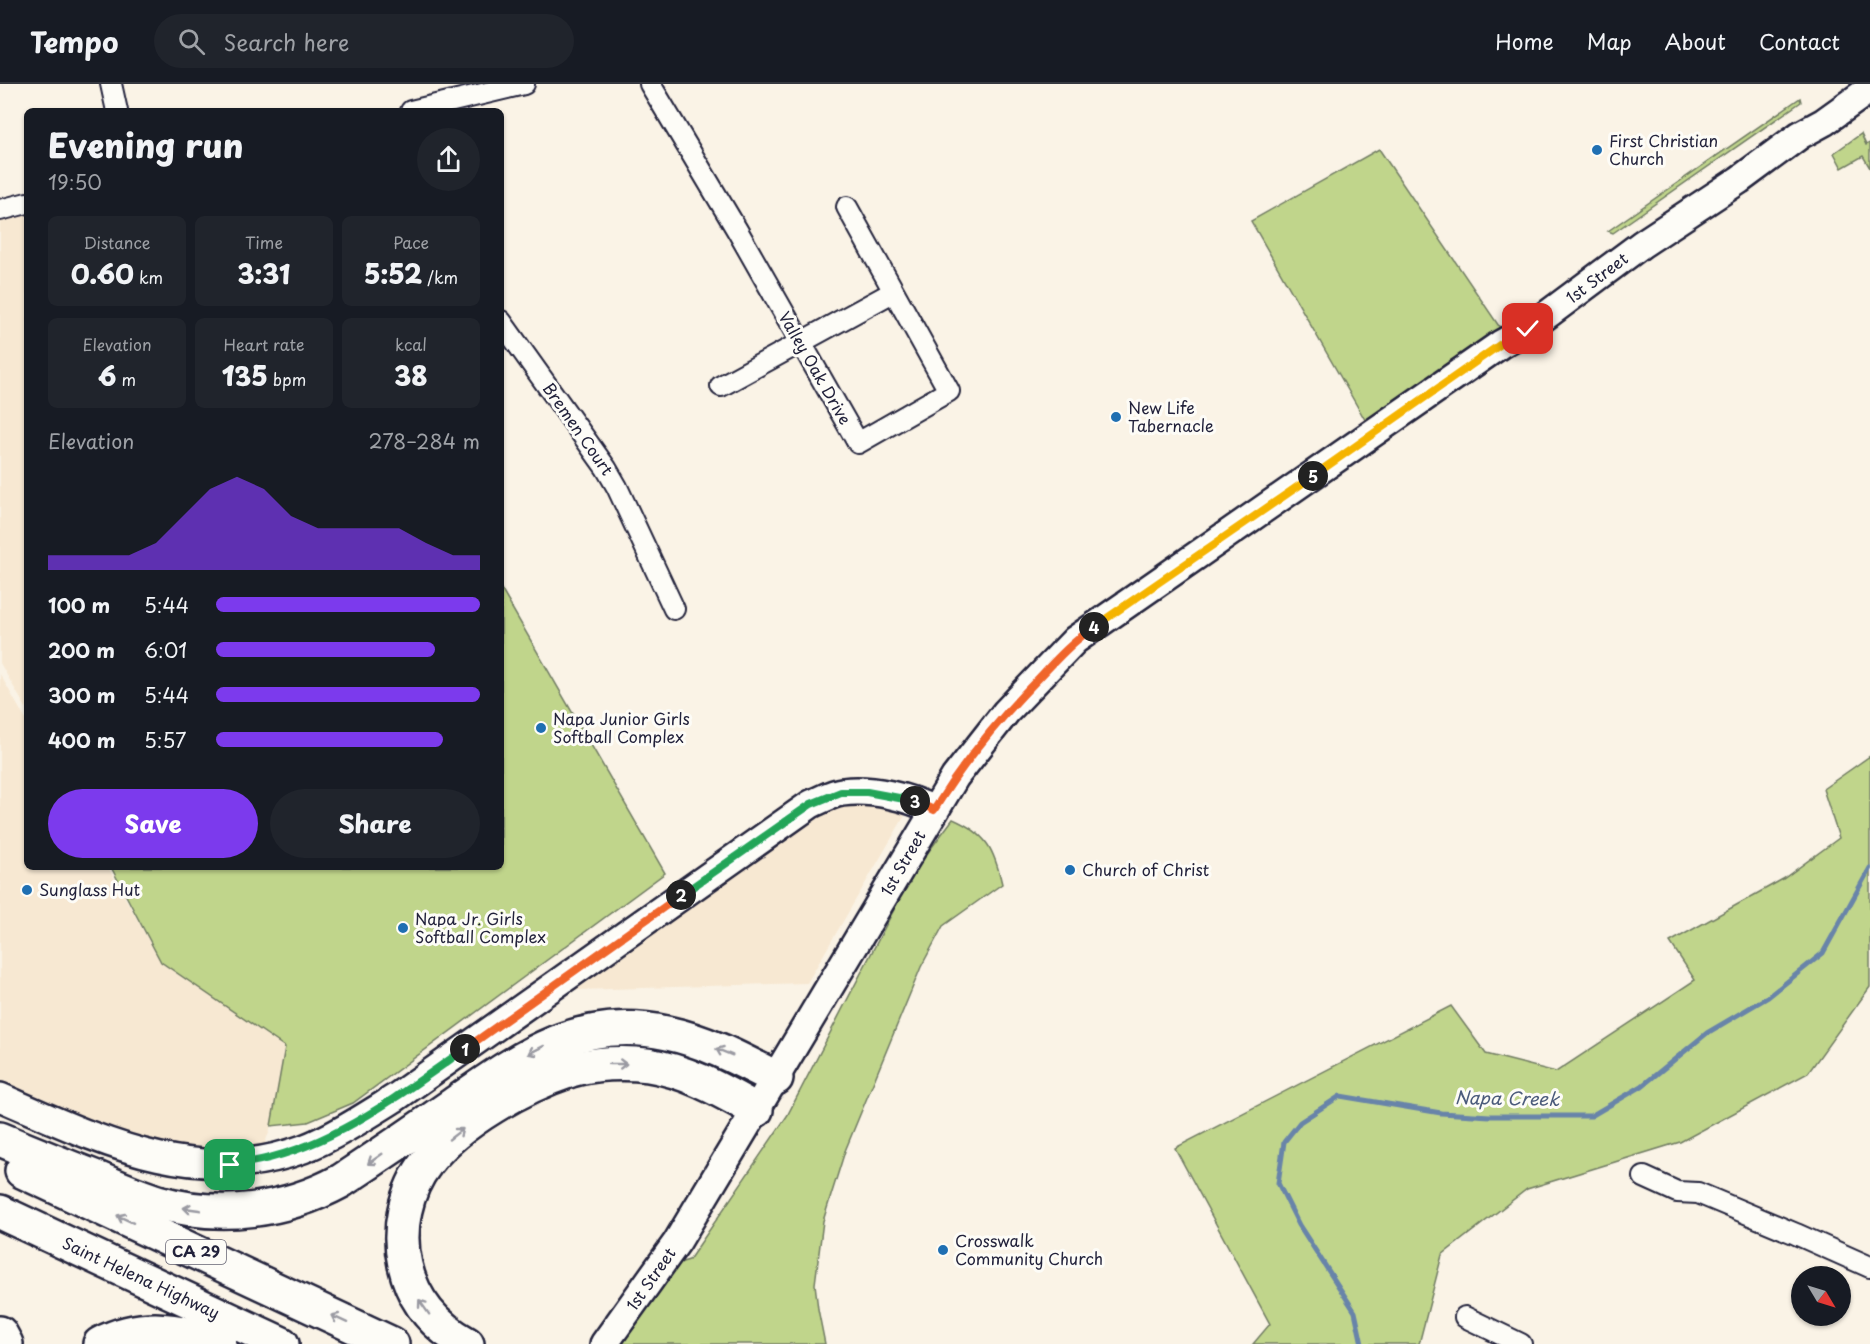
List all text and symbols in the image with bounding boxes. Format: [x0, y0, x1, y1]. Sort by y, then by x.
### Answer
search box [154, 14, 574, 68]
text: Tempo [30, 20, 118, 63]
icon: search [175, 25, 208, 58]
text: Search here [223, 25, 349, 58]
text: Home [1495, 25, 1554, 57]
text: Map [1587, 25, 1632, 57]
text: About [1665, 25, 1726, 57]
text: Contact [1759, 25, 1840, 57]
text: Evening run [48, 119, 243, 169]
button: share [417, 128, 480, 191]
place label: First Christian Church [1609, 128, 1718, 170]
marker: First Christian Church [1590, 143, 1604, 157]
text: 19:50 [48, 167, 102, 197]
text: Distance [83, 230, 151, 254]
text: Time [245, 230, 283, 254]
text: Pace [393, 230, 429, 254]
street label: 1st Street [1560, 246, 1633, 308]
text: 0.60 [71, 254, 134, 293]
text: 3:31 [237, 254, 291, 293]
text: 5:52 [364, 254, 422, 293]
text: km [134, 265, 163, 289]
text: /km [422, 265, 458, 289]
pin [1502, 303, 1553, 354]
street label: Valley Oak Drive [774, 306, 858, 429]
icon: check [1511, 312, 1544, 345]
text: Elevation [82, 332, 152, 356]
text: Heart rate [224, 332, 304, 356]
text: kcal [395, 332, 427, 356]
text: 6 [98, 356, 116, 395]
text: 135 [222, 356, 268, 395]
text: 38 [394, 356, 428, 395]
text: m [116, 367, 136, 391]
text: bpm [268, 367, 306, 391]
street label: Bremen Court [538, 377, 620, 480]
place label: New Life Tabernacle [1128, 395, 1214, 437]
marker: New Life Tabernacle [1109, 410, 1123, 424]
text: Elevation [48, 426, 134, 456]
text: 278–284 m [369, 426, 480, 456]
pin: 5 [1298, 461, 1328, 491]
text: 5 [1308, 464, 1318, 488]
text: 100 m [48, 590, 110, 620]
text: 5:44 [144, 590, 189, 620]
pin: 4 [1079, 612, 1109, 642]
text: 4 [1089, 615, 1099, 639]
text: 200 m [48, 635, 115, 665]
text: 6:01 [144, 635, 187, 665]
text: 300 m [48, 680, 116, 710]
text: 5:44 [144, 680, 189, 710]
place label: Napa Junior Girls Softball Complex [553, 706, 690, 748]
marker: Napa Junior Girls Softball Complex [534, 721, 548, 735]
text: 400 m [48, 725, 116, 755]
text: 5:57 [144, 725, 187, 755]
pin: 3 [900, 786, 930, 816]
button: Save [48, 789, 258, 858]
button: Share [270, 789, 480, 858]
text: 3 [910, 789, 920, 813]
street label: 1st Street [874, 825, 931, 900]
place label: Church of Christ [1082, 857, 1209, 881]
marker: Church of Christ [1063, 863, 1077, 877]
place label: Sunglass Hut [39, 877, 141, 901]
pin: 2 [666, 880, 696, 910]
marker: Sunglass Hut [20, 883, 34, 897]
text: 2 [675, 883, 687, 907]
place label: Napa Jr. Girls Softball Complex [415, 906, 546, 948]
marker: Napa Jr. Girls Softball Complex [396, 921, 410, 935]
pin: 1 [450, 1034, 480, 1064]
text: 1 [461, 1037, 469, 1061]
one-way arrow [528, 1045, 546, 1057]
one-way arrow [715, 1046, 734, 1057]
one-way arrow [608, 1058, 628, 1070]
water label: Napa Creek [1455, 1083, 1561, 1112]
one-way arrow [447, 1127, 463, 1140]
pin [204, 1139, 255, 1190]
icon: arrive [213, 1148, 246, 1181]
one-way arrow [367, 1153, 383, 1165]
one-way arrow [182, 1204, 202, 1215]
one-way arrow [116, 1212, 134, 1224]
place label: Crosswalk Community Church [955, 1228, 1103, 1270]
street label: Saint Helena Highway [59, 1230, 224, 1324]
road number: CA 29 [166, 1240, 226, 1264]
street label: 1st Street [620, 1242, 681, 1315]
marker: Crosswalk Community Church [936, 1243, 950, 1257]
north arrow [1791, 1266, 1851, 1326]
map controls [1791, 1266, 1851, 1326]
one-way arrow [418, 1299, 430, 1315]
one-way arrow [331, 1313, 349, 1325]

